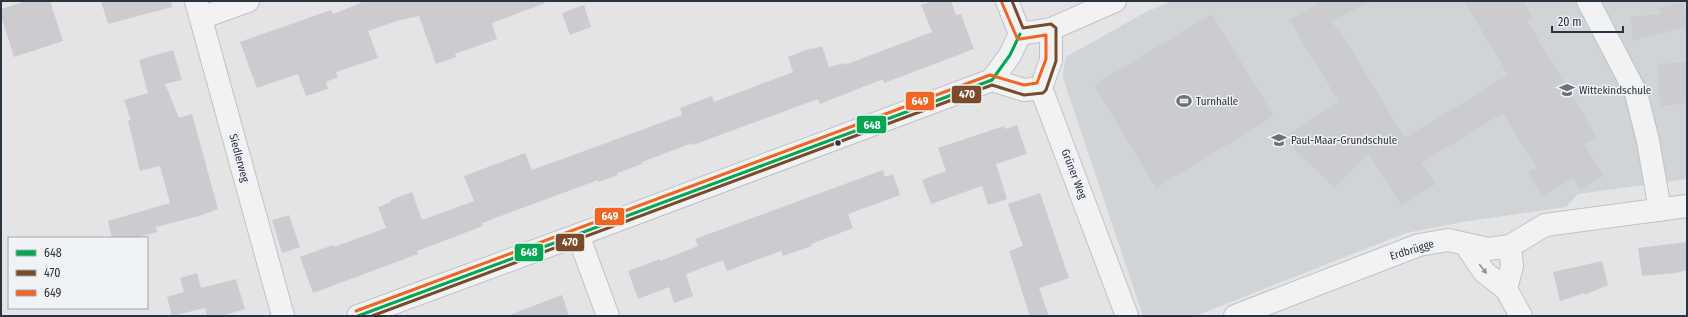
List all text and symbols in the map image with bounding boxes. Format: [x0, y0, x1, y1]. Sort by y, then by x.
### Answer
scale bar [1552, 8, 1623, 34]
text: 20 m [1558, 15, 1582, 29]
school or university icon: Wittekindschule [1558, 81, 1576, 99]
place label: Wittekindschule [1579, 84, 1651, 97]
line badge: 470 [951, 85, 982, 104]
text: 470 [959, 88, 975, 101]
line badge: 649 [905, 91, 935, 111]
sports icon: Turnhalle [1175, 92, 1193, 110]
text: 649 [912, 95, 929, 108]
place label: Turnhalle [1196, 95, 1238, 108]
line badge: 648 [856, 115, 887, 134]
text: 648 [863, 119, 881, 132]
school or university icon: Paul-Maar-Grundschule [1270, 131, 1288, 149]
street label: Siedlerweg [226, 132, 252, 184]
place label: Paul-Maar-Grundschule [1291, 134, 1397, 147]
unlabelled marker [833, 138, 843, 148]
street label: Grüner Weg [1059, 147, 1090, 202]
line badge: 649 [594, 207, 625, 226]
text: 649 [602, 210, 619, 223]
line badge: 470 [555, 233, 585, 252]
text: 470 [562, 236, 578, 249]
legend [8, 237, 148, 309]
street label: Erdbrügge [1388, 237, 1436, 263]
line badge: 648 [514, 243, 544, 262]
text: 648 [44, 246, 62, 260]
text: 648 [520, 246, 538, 259]
one-way arrow [1479, 264, 1487, 274]
text: 470 [44, 266, 61, 280]
text: 649 [44, 286, 62, 300]

